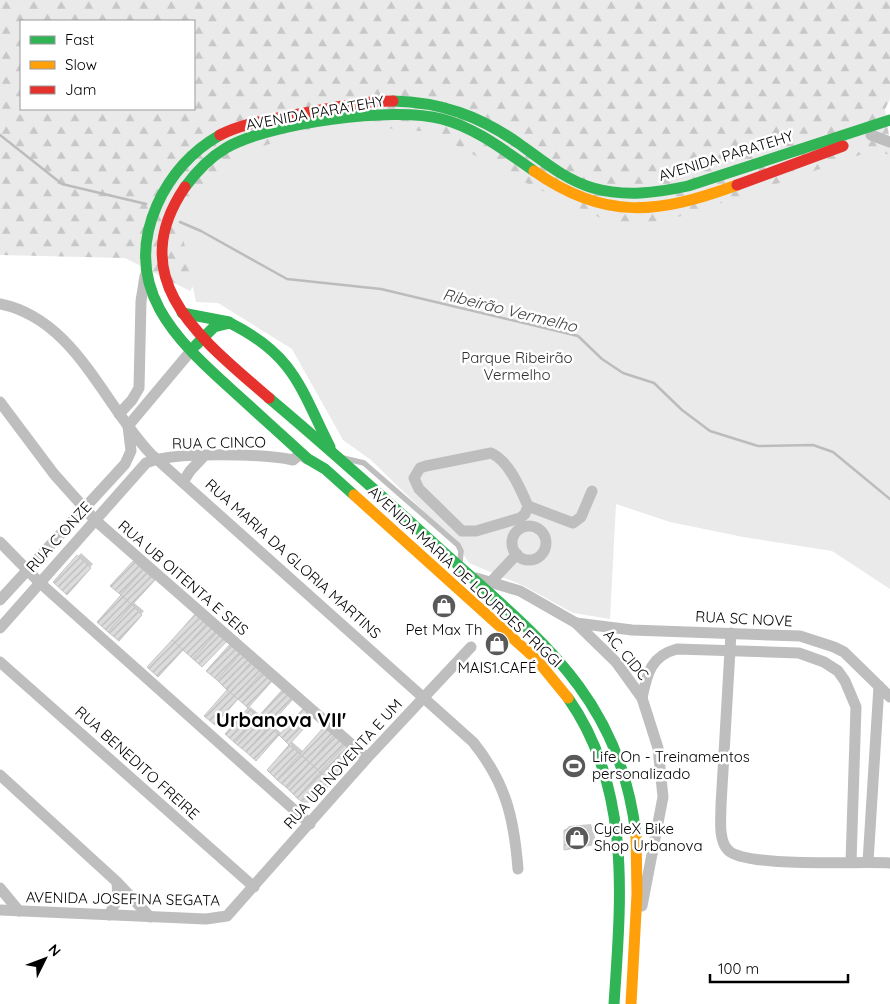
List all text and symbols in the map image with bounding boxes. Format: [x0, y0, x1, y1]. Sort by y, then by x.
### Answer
legend [20, 20, 195, 110]
text: Fast [65, 30, 94, 49]
text: Slow [65, 55, 97, 74]
text: Jam [65, 80, 96, 99]
street label: AVENIDA PARATEHY [244, 91, 386, 134]
street label: AVENIDA PARATEHY [656, 126, 796, 185]
water label: Ribeirão Vermelho [441, 284, 580, 337]
park label: Parque Ribeirão Vermelho [461, 348, 573, 384]
street label: RUA C CINCO [172, 432, 266, 453]
street label: RUA MARIA DA GLORIA MARTINS [202, 475, 385, 643]
street label: AVENIDA MARIA DE LOURDES FRIGGI [365, 482, 566, 672]
street label: RUA C ONZE [22, 497, 95, 576]
street label: RUA UB OITENTA E SEIS [114, 516, 252, 639]
shop icon: Pet Max Th [431, 593, 457, 619]
street label: RUA SC NOVE [695, 606, 793, 631]
place label: Pet Max Th [406, 620, 482, 639]
street label: AC. CIDC [600, 625, 653, 684]
shop icon: MAIS1.CAFÉ [484, 631, 510, 657]
place label: MAIS1.CAFÉ [457, 658, 537, 677]
street label: RUA UB NOVENTA E UM [279, 695, 406, 833]
street label: RUA BENEDITO FREIRE [71, 702, 203, 823]
district label: Urbanova VII' [216, 707, 346, 732]
place label: Life On - Treinamentos personalizado [592, 747, 750, 783]
sports icon: Life On - Treinamentos personalizado [561, 753, 587, 779]
place label: CycleX Bike Shop Urbanova [594, 819, 703, 855]
shop icon: CycleX Bike Shop Urbanova [564, 825, 590, 851]
street label: AVENIDA JOSEFINA SEGATA [26, 887, 221, 910]
north arrow [20, 934, 70, 984]
text: N [45, 940, 65, 960]
scale bar [710, 952, 848, 984]
text: 100 m [718, 959, 759, 978]

